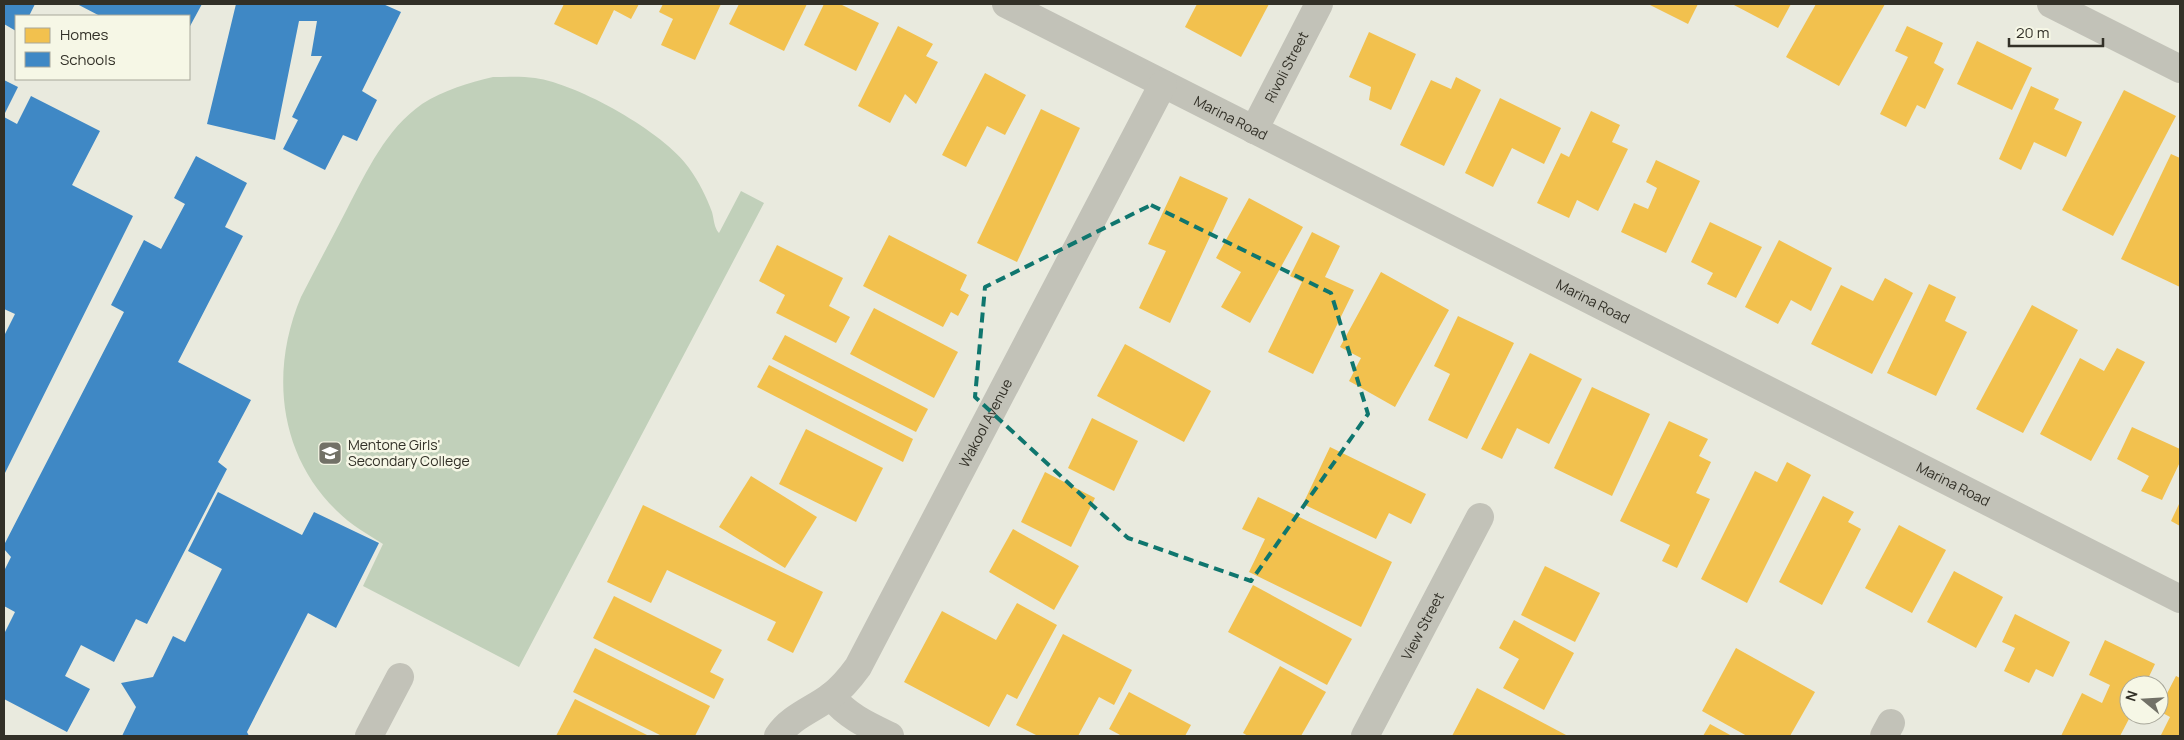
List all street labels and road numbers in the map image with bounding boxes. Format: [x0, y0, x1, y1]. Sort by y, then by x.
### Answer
street label: Rivoli Street [1260, 27, 1313, 106]
street label: Marina Road [1191, 91, 1271, 144]
street label: Marina Road [1553, 274, 1633, 328]
street label: Wakool Avenue [954, 375, 1016, 471]
street label: Marina Road [1914, 457, 1993, 510]
street label: View Street [1397, 588, 1448, 663]

